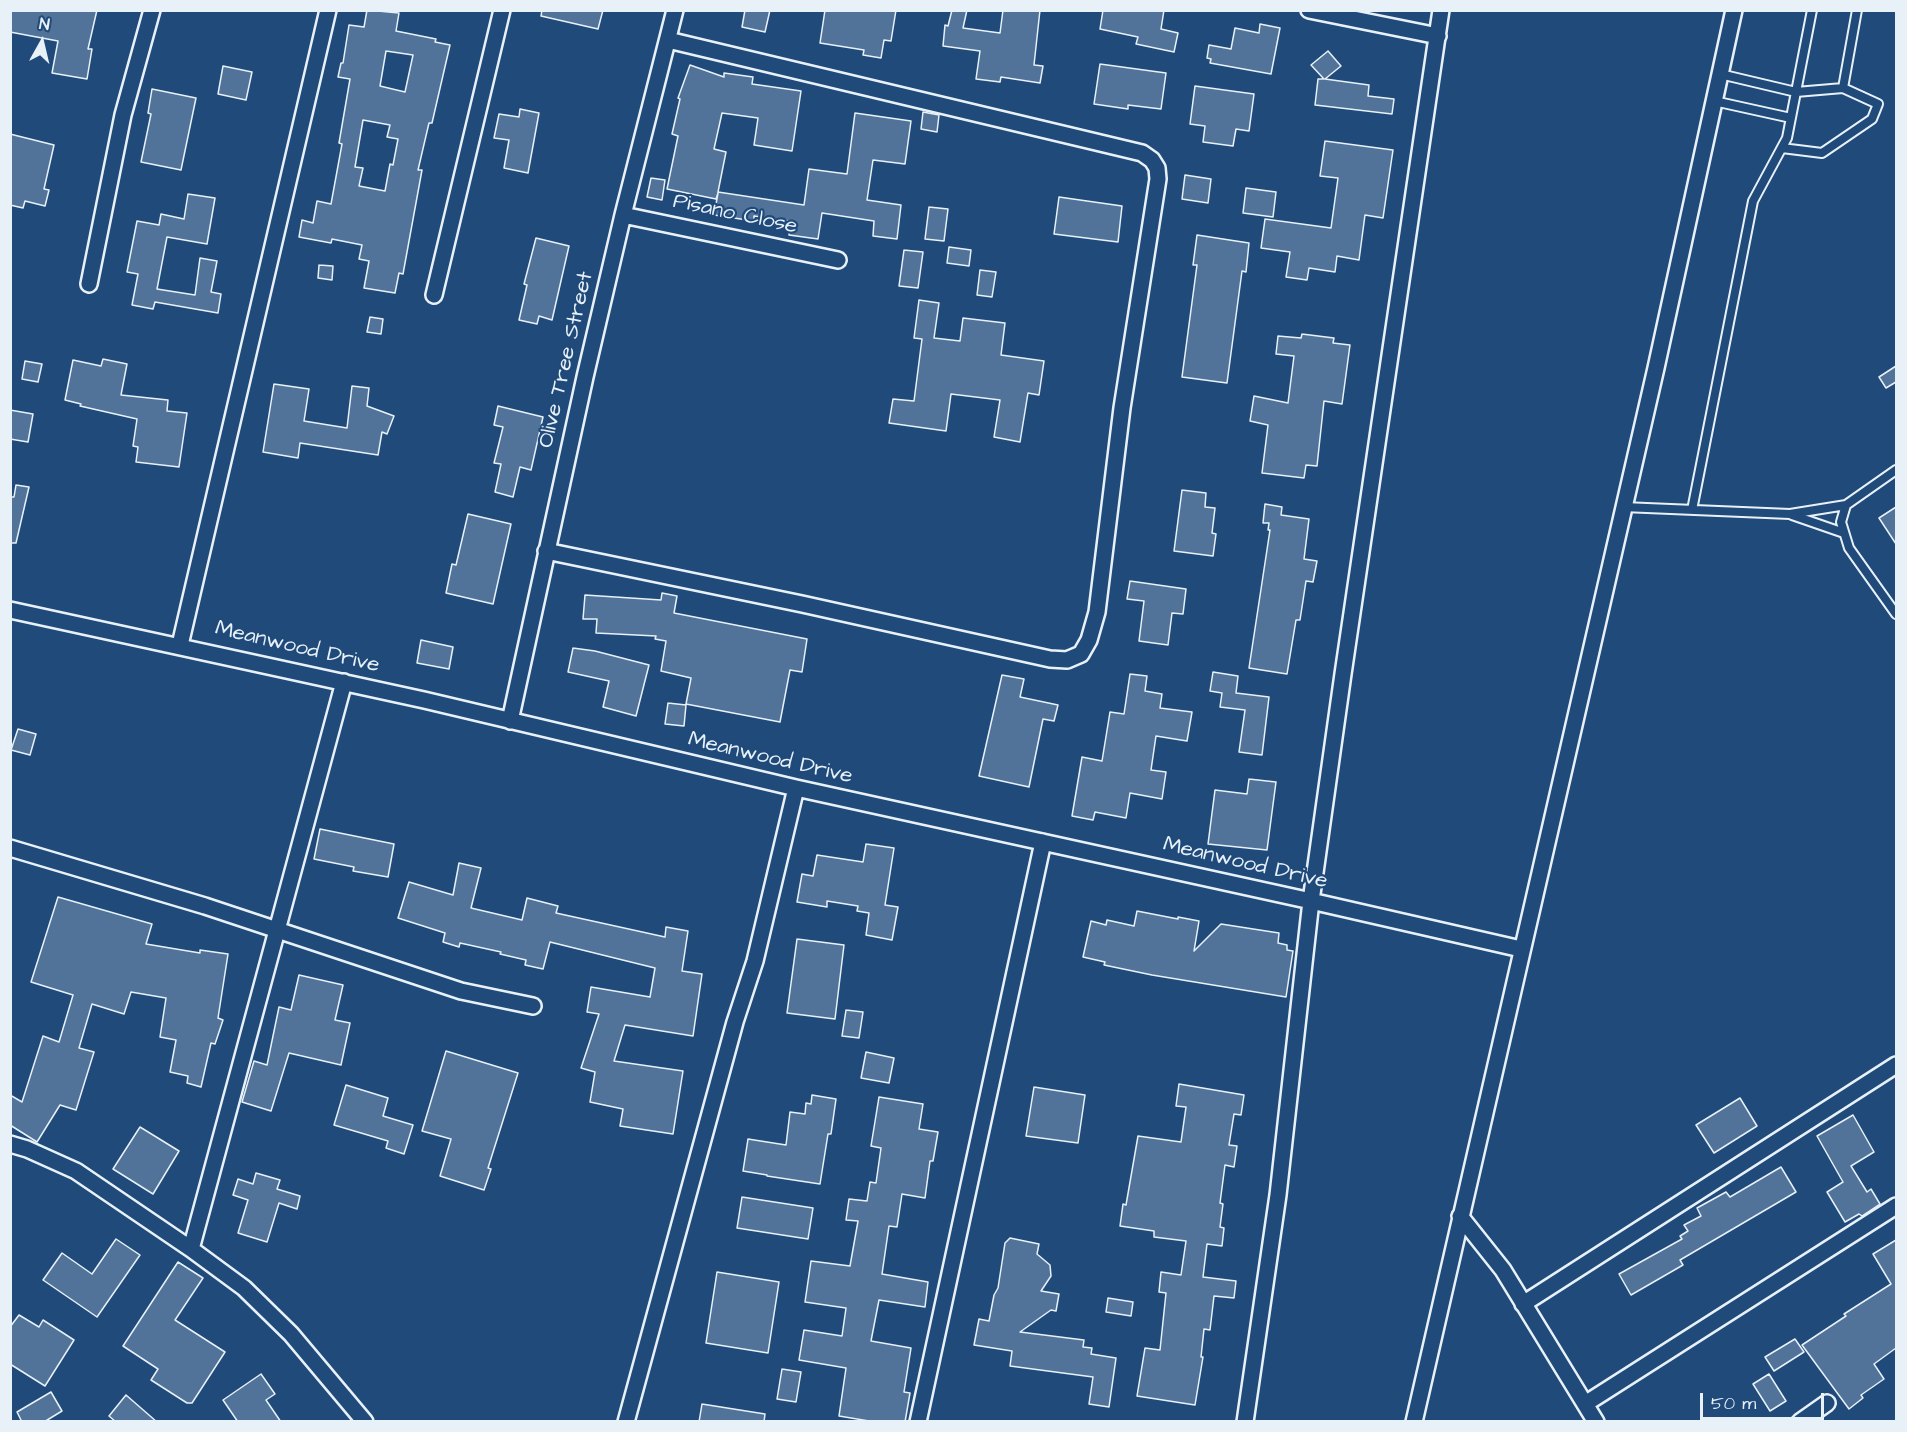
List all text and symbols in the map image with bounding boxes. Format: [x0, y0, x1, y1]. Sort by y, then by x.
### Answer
north arrow [12, 12, 72, 72]
text: N [38, 13, 51, 36]
street label: Pisano Close [671, 189, 799, 241]
street label: Olive Tree Street [534, 269, 600, 451]
street label: Meanwood Drive [212, 616, 382, 680]
street label: Meanwood Drive [685, 727, 855, 791]
street label: Meanwood Drive [1160, 832, 1330, 896]
scale bar [1703, 1381, 1828, 1419]
text: 50 m [1711, 1391, 1756, 1416]

